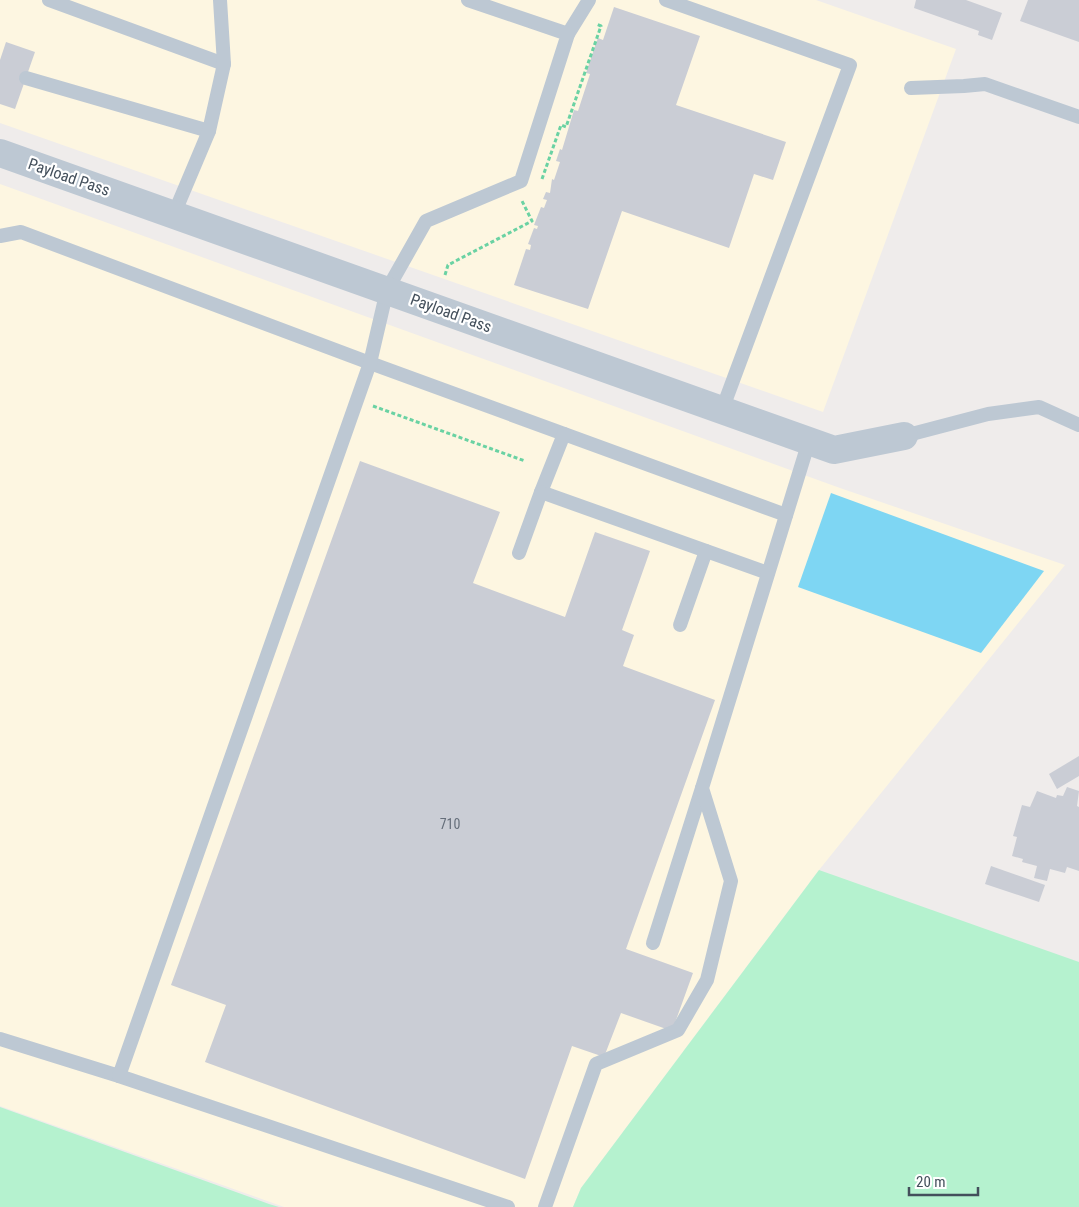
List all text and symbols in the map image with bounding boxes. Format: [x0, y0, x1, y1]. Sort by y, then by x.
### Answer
street label: Payload Pass [26, 154, 112, 200]
street label: Payload Pass [408, 290, 494, 336]
house number: 710 [440, 816, 460, 832]
scale bar [909, 1164, 978, 1196]
text: 20 m [916, 1173, 946, 1191]

